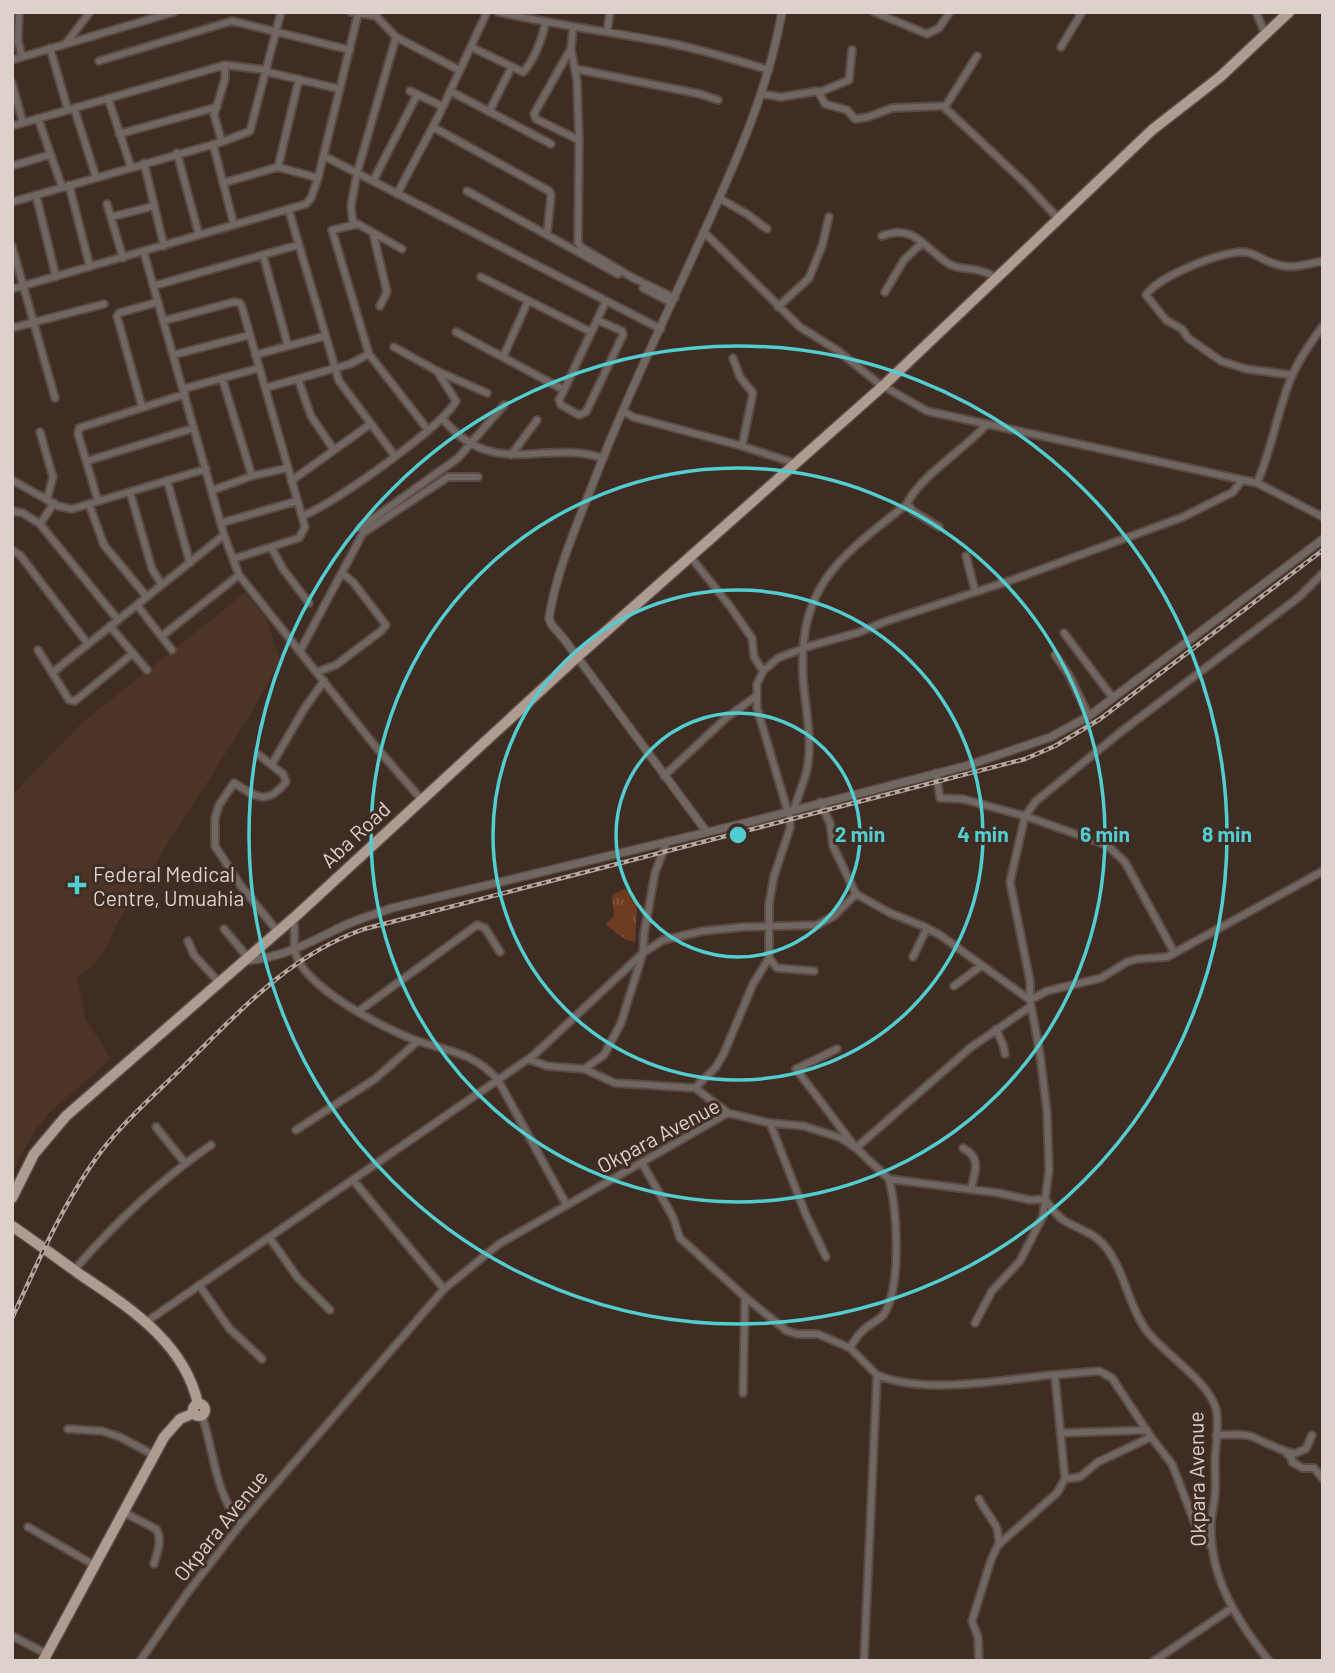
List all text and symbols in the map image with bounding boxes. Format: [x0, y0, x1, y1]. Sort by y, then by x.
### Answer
street label: Aba Road [315, 796, 395, 872]
text: 2 min [835, 821, 885, 846]
text: 4 min [957, 821, 1009, 846]
text: 6 min [1080, 821, 1130, 846]
text: 8 min [1202, 821, 1252, 846]
centre of rings [726, 823, 750, 847]
place label: Federal Medical Centre, Umuahia [93, 861, 244, 910]
marker: Federal Medical Centre, Umuahia [67, 875, 87, 895]
street label: Okpara Avenue [592, 1092, 724, 1178]
street label: Okpara Avenue [1182, 1411, 1210, 1547]
street label: Okpara Avenue [168, 1465, 272, 1585]

